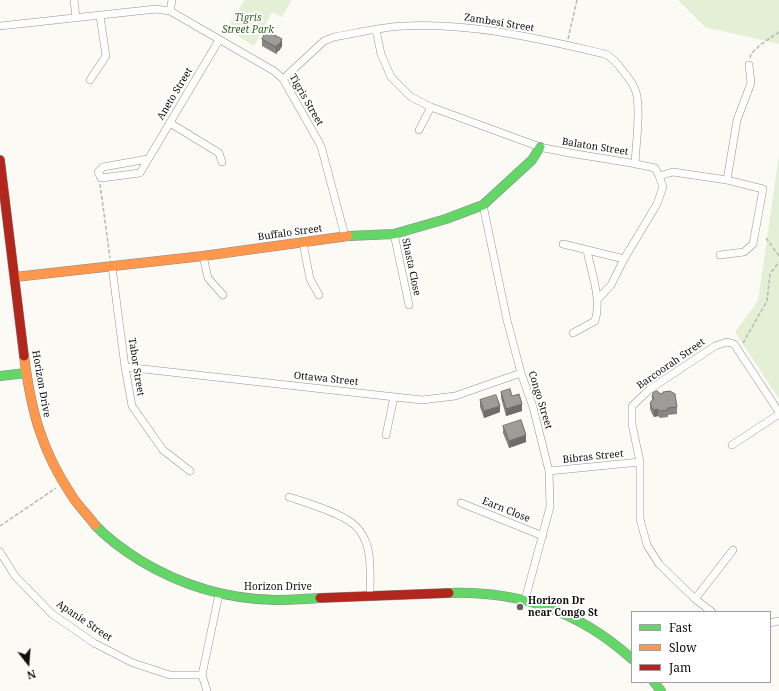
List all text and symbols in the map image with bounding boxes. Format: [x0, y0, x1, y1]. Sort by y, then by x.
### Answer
park label: Tigris Street Park [222, 12, 274, 36]
street label: Zambesi Street [463, 12, 535, 34]
street label: Aneto Street [155, 66, 195, 122]
street label: Tigris Street [286, 72, 326, 128]
street label: Balaton Street [561, 136, 629, 158]
street label: Buffalo Street [257, 223, 323, 243]
street label: Shasta Close [399, 237, 423, 297]
street label: Barcoorah Street [635, 336, 707, 392]
street label: Tabor Street [125, 337, 147, 397]
street label: Horizon Drive [29, 350, 53, 418]
street label: Ottawa Street [293, 370, 359, 388]
street label: Congo Street [525, 370, 555, 430]
street label: Bibras Street [562, 448, 624, 466]
street label: Earn Close [480, 495, 532, 525]
street label: Horizon Drive [244, 581, 312, 593]
place label: Horizon Dr near Congo St [528, 595, 598, 618]
street label: Apanie Street [54, 598, 114, 644]
marker: Horizon Dr near Congo St [515, 602, 525, 612]
legend [631, 611, 771, 683]
text: Fast [669, 619, 692, 636]
text: Slow [669, 639, 697, 656]
north arrow [8, 643, 48, 683]
text: Jam [669, 659, 691, 676]
text: N [25, 667, 38, 683]

